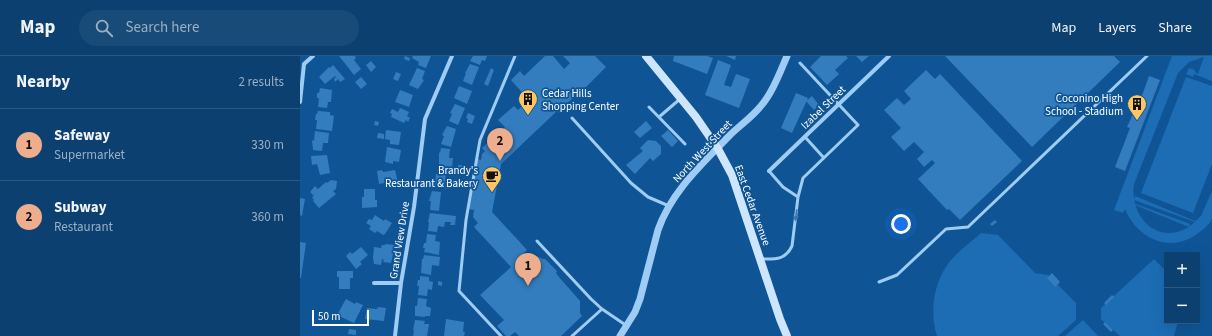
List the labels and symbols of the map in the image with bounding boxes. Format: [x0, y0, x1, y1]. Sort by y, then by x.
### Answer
street label: Izabel Street [798, 82, 849, 133]
place label: Cedar Hills Shopping Center [542, 86, 619, 114]
building icon: Cedar Hills Shopping Center [517, 88, 539, 116]
place label: Coconino High School - Stadium [1045, 91, 1123, 119]
building icon: Coconino High School - Stadium [1126, 93, 1148, 121]
street label: North West Street [669, 116, 736, 186]
pin: 2 [487, 128, 513, 161]
place label: Brandy's Restaurant & Bakery [385, 163, 478, 191]
street label: East Cedar Avenue [731, 163, 774, 248]
cafe icon: Brandy's Restaurant & Bakery [481, 165, 503, 193]
street label: Grand View Drive [386, 200, 413, 280]
one-way arrow [793, 209, 799, 221]
your location [891, 214, 911, 234]
pin: 1 [515, 253, 541, 286]
scale bar [312, 308, 369, 327]

